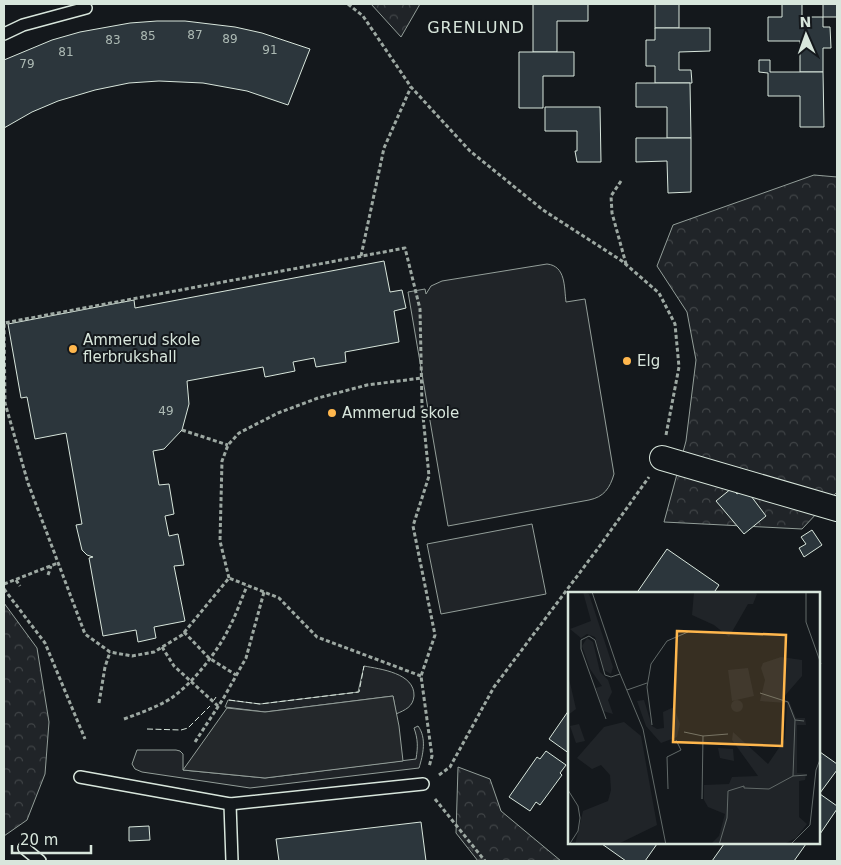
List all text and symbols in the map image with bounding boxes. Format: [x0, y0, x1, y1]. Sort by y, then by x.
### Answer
north arrow [781, 10, 831, 60]
text: N [799, 14, 812, 30]
district label: GRENLUND [427, 18, 525, 37]
house number: 87 [187, 28, 203, 42]
house number: 85 [140, 29, 156, 43]
house number: 89 [222, 32, 238, 46]
house number: 83 [105, 33, 121, 47]
house number: 91 [262, 43, 278, 57]
house number: 81 [58, 45, 74, 59]
house number: 79 [19, 57, 35, 71]
place label: Ammerud skole flerbrukshall [83, 331, 200, 366]
marker: Ammerud skole flerbrukshall [67, 343, 79, 355]
place label: Elg [637, 352, 660, 370]
marker: Elg [621, 355, 633, 367]
house number: 49 [158, 404, 174, 418]
place label: Ammerud skole [342, 404, 459, 422]
marker: Ammerud skole [326, 407, 338, 419]
inset map [568, 592, 821, 845]
scale bar [12, 822, 91, 854]
text: 20 m [20, 831, 58, 849]

